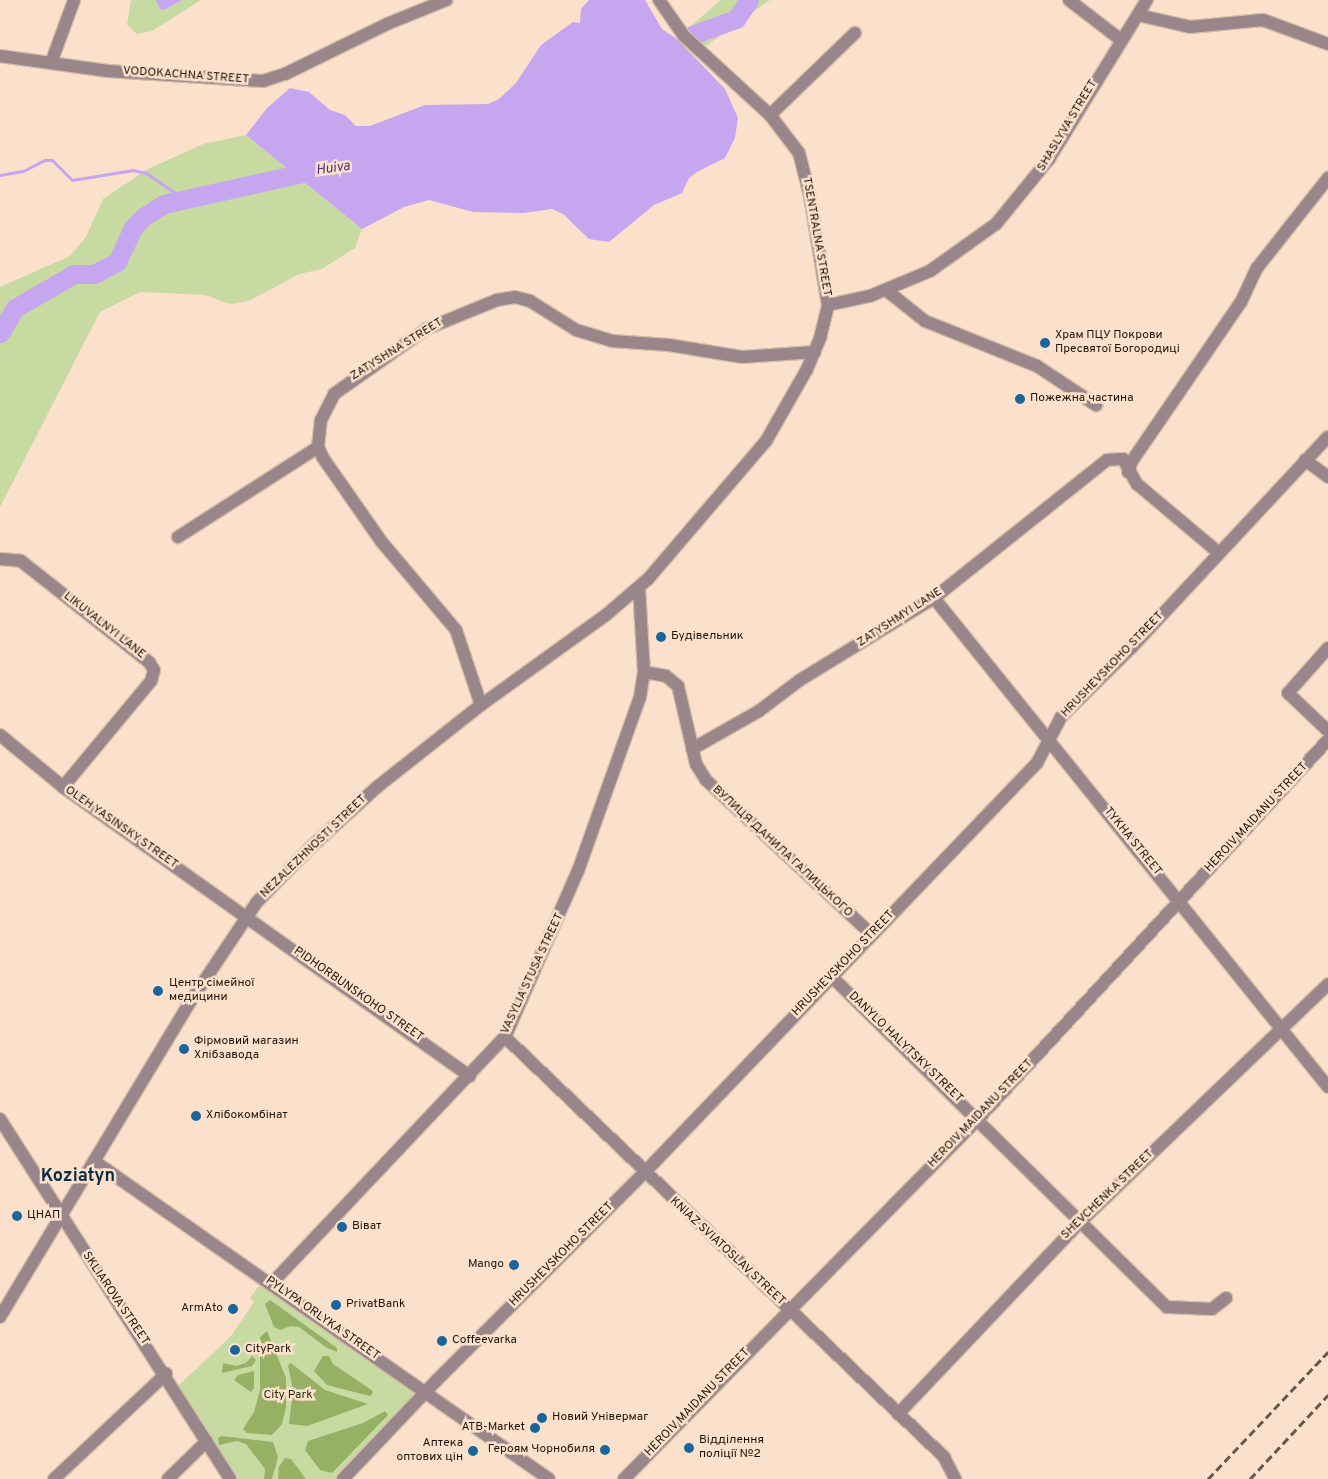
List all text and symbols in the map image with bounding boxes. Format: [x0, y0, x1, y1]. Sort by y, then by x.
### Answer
street label: VODOKACHNA STREET [122, 64, 250, 88]
street label: SHASLYVA STREET [1035, 77, 1101, 175]
water label: Huiva [315, 158, 351, 180]
street label: TSENTRALNA STREET [798, 176, 834, 298]
street label: ZATYSHNA STREET [348, 316, 446, 384]
place label: Храм ПЦУ Покрови Пресвятої Богородиці [1055, 329, 1180, 357]
marker: Храм ПЦУ Покрови Пресвятої Богородиці [1039, 337, 1051, 349]
place label: Пожежна частина [1030, 392, 1134, 406]
marker: Пожежна частина [1014, 393, 1026, 405]
street label: ZATYSHMYI LANE [855, 585, 945, 651]
street label: LIKUVALNYI LANE [60, 590, 148, 662]
street label: HRUSHEVSKOHO STREET [1059, 609, 1167, 721]
place label: Будівельник [671, 630, 744, 644]
marker: Будівельник [655, 631, 667, 643]
street label: HEROIV MAIDANU STREET [1202, 760, 1312, 876]
street label: OLEH YASINSKY STREET [61, 783, 181, 873]
street label: ВУЛИЦЯ ДАНИЛА ГАЛИЦЬКОГО [709, 783, 855, 921]
street label: NEZALEZHNOSTI STREET [258, 793, 370, 901]
street label: TYKHA STREET [1100, 805, 1164, 879]
street label: HRUSHEVSKOHO STREET [790, 908, 898, 1020]
street label: VASYLIA STUSA STREET [498, 911, 568, 1037]
street label: PIDHORBUNSKOHO STREET [290, 945, 426, 1045]
place label: Центр сімейної медицини [169, 977, 254, 1005]
marker: Центр сімейної медицини [151, 984, 165, 998]
street label: DANYLO HALYTSKY STREET [845, 989, 965, 1107]
place label: Фірмовий магазин Хлібзавода [194, 1035, 299, 1063]
marker: Фірмовий магазин Хлібзавода [178, 1043, 190, 1055]
street label: HEROIV MAIDANU STREET [925, 1057, 1037, 1171]
place label: Хлібокомбінат [206, 1109, 288, 1123]
marker: Хлібокомбінат [190, 1110, 202, 1122]
street label: SHEVCHENKA STREET [1059, 1147, 1157, 1243]
district label: Koziatyn [41, 1166, 115, 1188]
street label: KNIAZ SVIATOSLAV STREET [666, 1195, 788, 1309]
street label: HRUSHEVSKOHO STREET [507, 1200, 617, 1310]
place label: ЦНАП [27, 1209, 60, 1223]
marker: ЦНАП [11, 1210, 23, 1222]
place label: Віват [352, 1220, 381, 1234]
marker: Віват [336, 1221, 348, 1233]
street label: SKLIAROVA STREET [78, 1249, 152, 1349]
place label: Mango [468, 1258, 504, 1272]
marker: Mango [508, 1259, 520, 1271]
street label: PYLYPA ORLYKA STREET [262, 1274, 382, 1364]
place label: PrivatBank [346, 1298, 405, 1312]
marker: PrivatBank [330, 1299, 342, 1311]
place label: ArmAto [181, 1302, 223, 1316]
marker: ArmAto [227, 1303, 239, 1315]
place label: Coffeevarka [452, 1334, 517, 1348]
marker: Coffeevarka [436, 1335, 448, 1347]
place label: CityPark [245, 1343, 291, 1357]
marker: CityPark [229, 1344, 241, 1356]
street label: HEROIV MAIDANU STREET [642, 1346, 754, 1460]
park label: City Park [263, 1389, 313, 1403]
place label: Новий Універмаг [552, 1411, 648, 1425]
marker: Новий Універмаг [536, 1412, 548, 1424]
place label: ATB-Market [462, 1421, 525, 1435]
marker: ATB-Market [529, 1422, 541, 1434]
place label: Відділення поліції №2 [699, 1434, 764, 1462]
place label: Аптека оптових цін [396, 1437, 463, 1465]
marker: Відділення поліції №2 [683, 1442, 695, 1454]
place label: Героям Чорнобиля [488, 1443, 595, 1457]
marker: Героям Чорнобиля [599, 1444, 611, 1456]
marker: Аптека оптових цін [467, 1445, 479, 1457]

